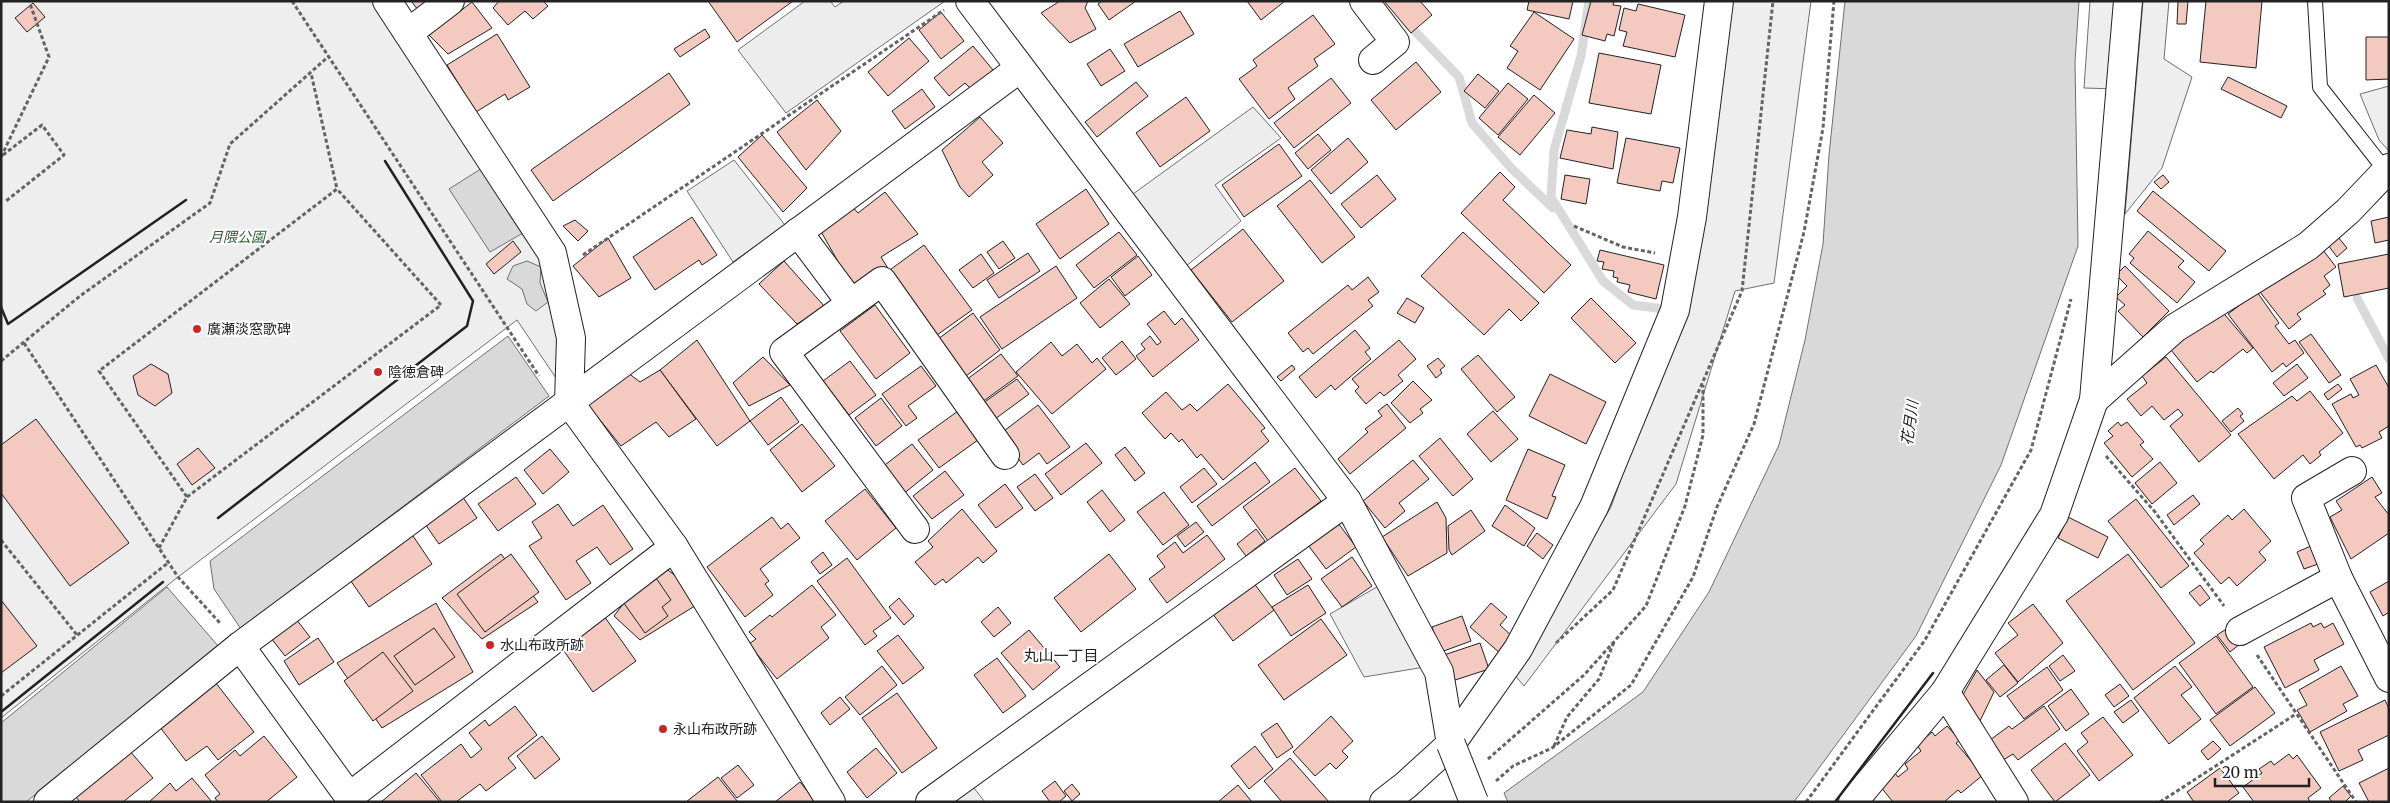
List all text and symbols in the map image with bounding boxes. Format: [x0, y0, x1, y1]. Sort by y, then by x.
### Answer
park label: 月隈公園 [209, 228, 267, 246]
place label: 廣瀬淡窓歌碑 [207, 320, 291, 338]
marker: 廣瀬淡窓歌碑 [191, 323, 203, 335]
place label: 陰徳倉碑 [388, 363, 444, 381]
marker: 陰徳倉碑 [372, 366, 384, 378]
water label: 花月川 [1897, 397, 1922, 447]
place label: 水山布政所跡 [500, 636, 584, 654]
marker: 水山布政所跡 [484, 639, 496, 651]
district label: 丸山一丁目 [1023, 646, 1099, 665]
place label: 永山布政所跡 [673, 720, 757, 738]
marker: 永山布政所跡 [657, 723, 669, 735]
scale bar [2215, 756, 2309, 788]
text: 20 m [2222, 763, 2259, 782]

